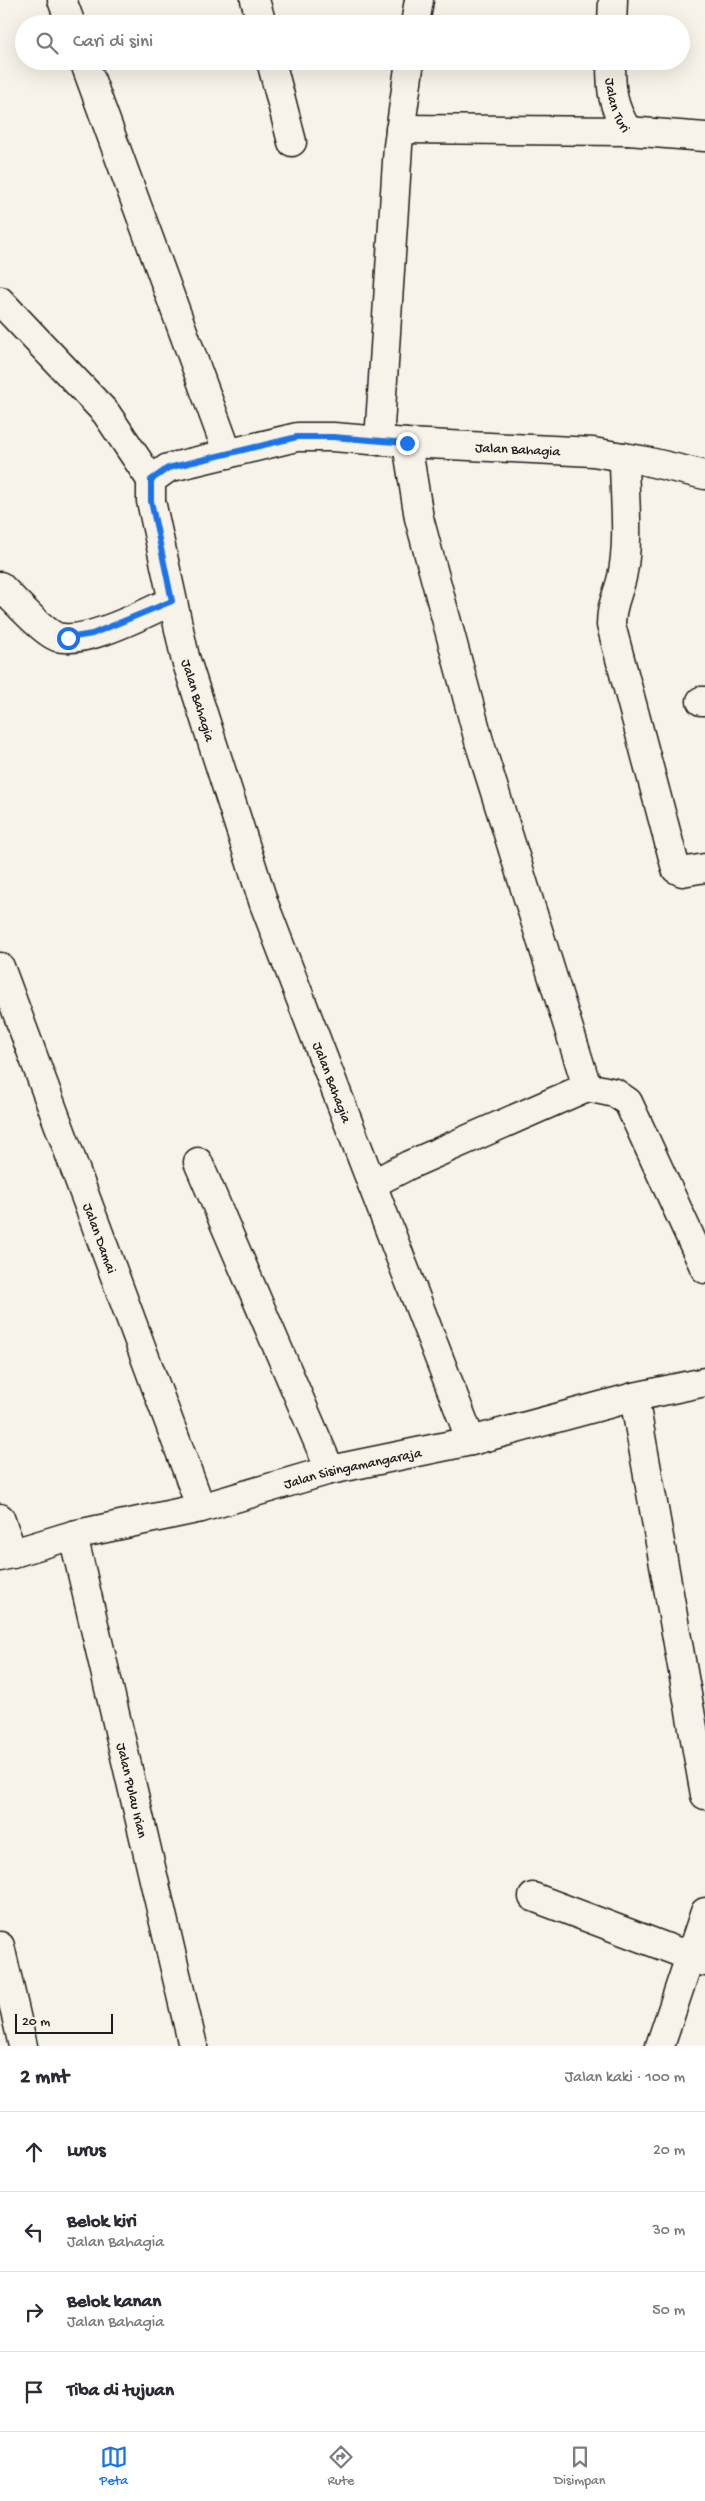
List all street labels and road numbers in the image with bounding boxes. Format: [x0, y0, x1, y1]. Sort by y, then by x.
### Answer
street label: Jalan Turi [600, 78, 633, 136]
street label: Jalan Bahagia [475, 440, 562, 461]
street label: Jalan Bahagia [176, 658, 218, 745]
street label: Jalan Bahagia [307, 1040, 354, 1127]
street label: Jalan Damai [77, 1201, 119, 1276]
street label: Jalan Sisingamangaraja [282, 1445, 424, 1494]
street label: Jalan Pulau Irian [111, 1741, 150, 1840]

